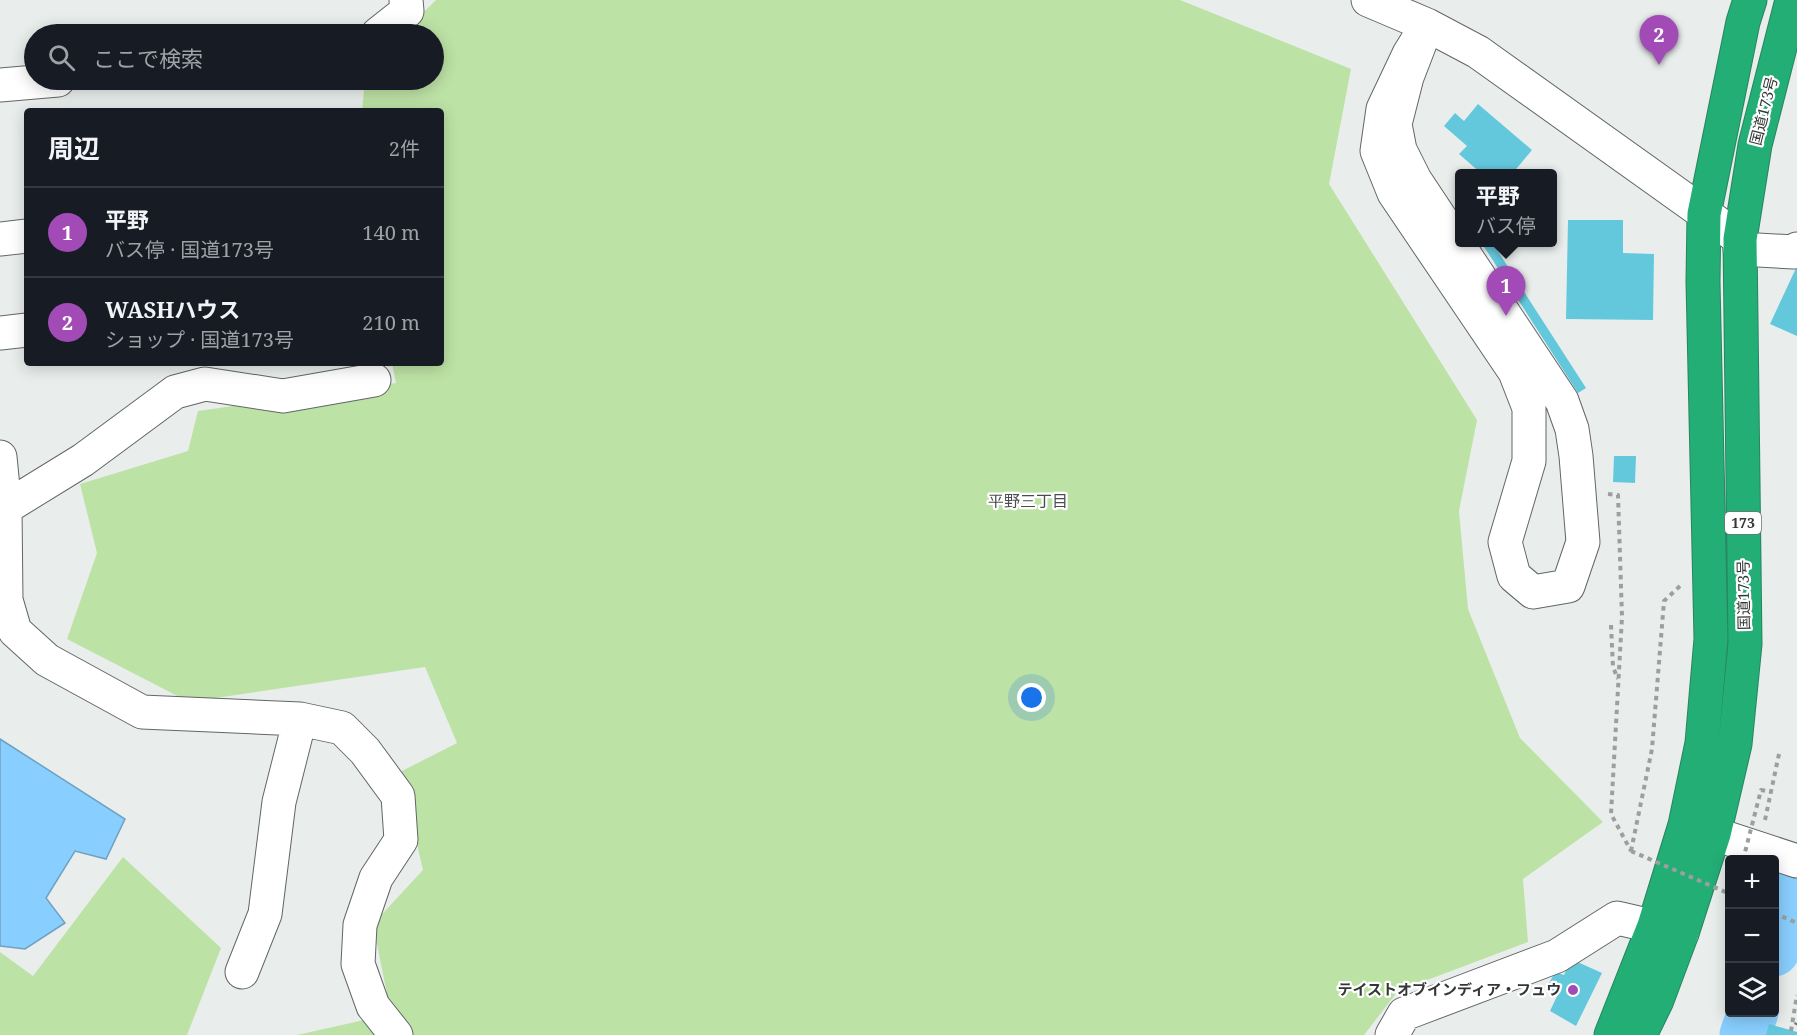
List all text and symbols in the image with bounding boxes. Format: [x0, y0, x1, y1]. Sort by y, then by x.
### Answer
pin: 2 [1640, 16, 1678, 65]
search box [24, 24, 444, 90]
icon: search [45, 41, 78, 74]
text: ここで検索 [93, 43, 203, 73]
street label: 国道173号 [1745, 74, 1781, 147]
text: 周辺 [48, 130, 100, 166]
text: 2件 [389, 135, 420, 162]
popup [1455, 169, 1557, 247]
text: 平野 [1476, 180, 1520, 210]
text: 平野 [105, 204, 149, 234]
text: バス停 [1476, 212, 1536, 239]
text: 1 [62, 219, 73, 246]
text: 140 m [362, 219, 420, 246]
text: バス停 · 国道173号 [105, 236, 274, 263]
pin: 1 [1486, 266, 1526, 316]
text: WASHハウス [105, 294, 240, 324]
text: 2 [62, 309, 73, 336]
text: 210 m [362, 309, 420, 336]
text: ショップ · 国道173号 [105, 326, 294, 353]
district label: 平野三丁目 [988, 490, 1068, 512]
road number: 173 [1725, 512, 1761, 534]
street label: 国道173号 [1732, 560, 1754, 630]
your location [1017, 683, 1046, 712]
map controls [1725, 855, 1779, 1017]
button: + [1725, 855, 1779, 909]
button: − [1725, 909, 1779, 963]
button: layers [1725, 963, 1779, 1017]
place label: テイストオブインディア・フュウ [1337, 979, 1561, 999]
marker: テイストオブインディア・フュウ [1566, 983, 1580, 997]

